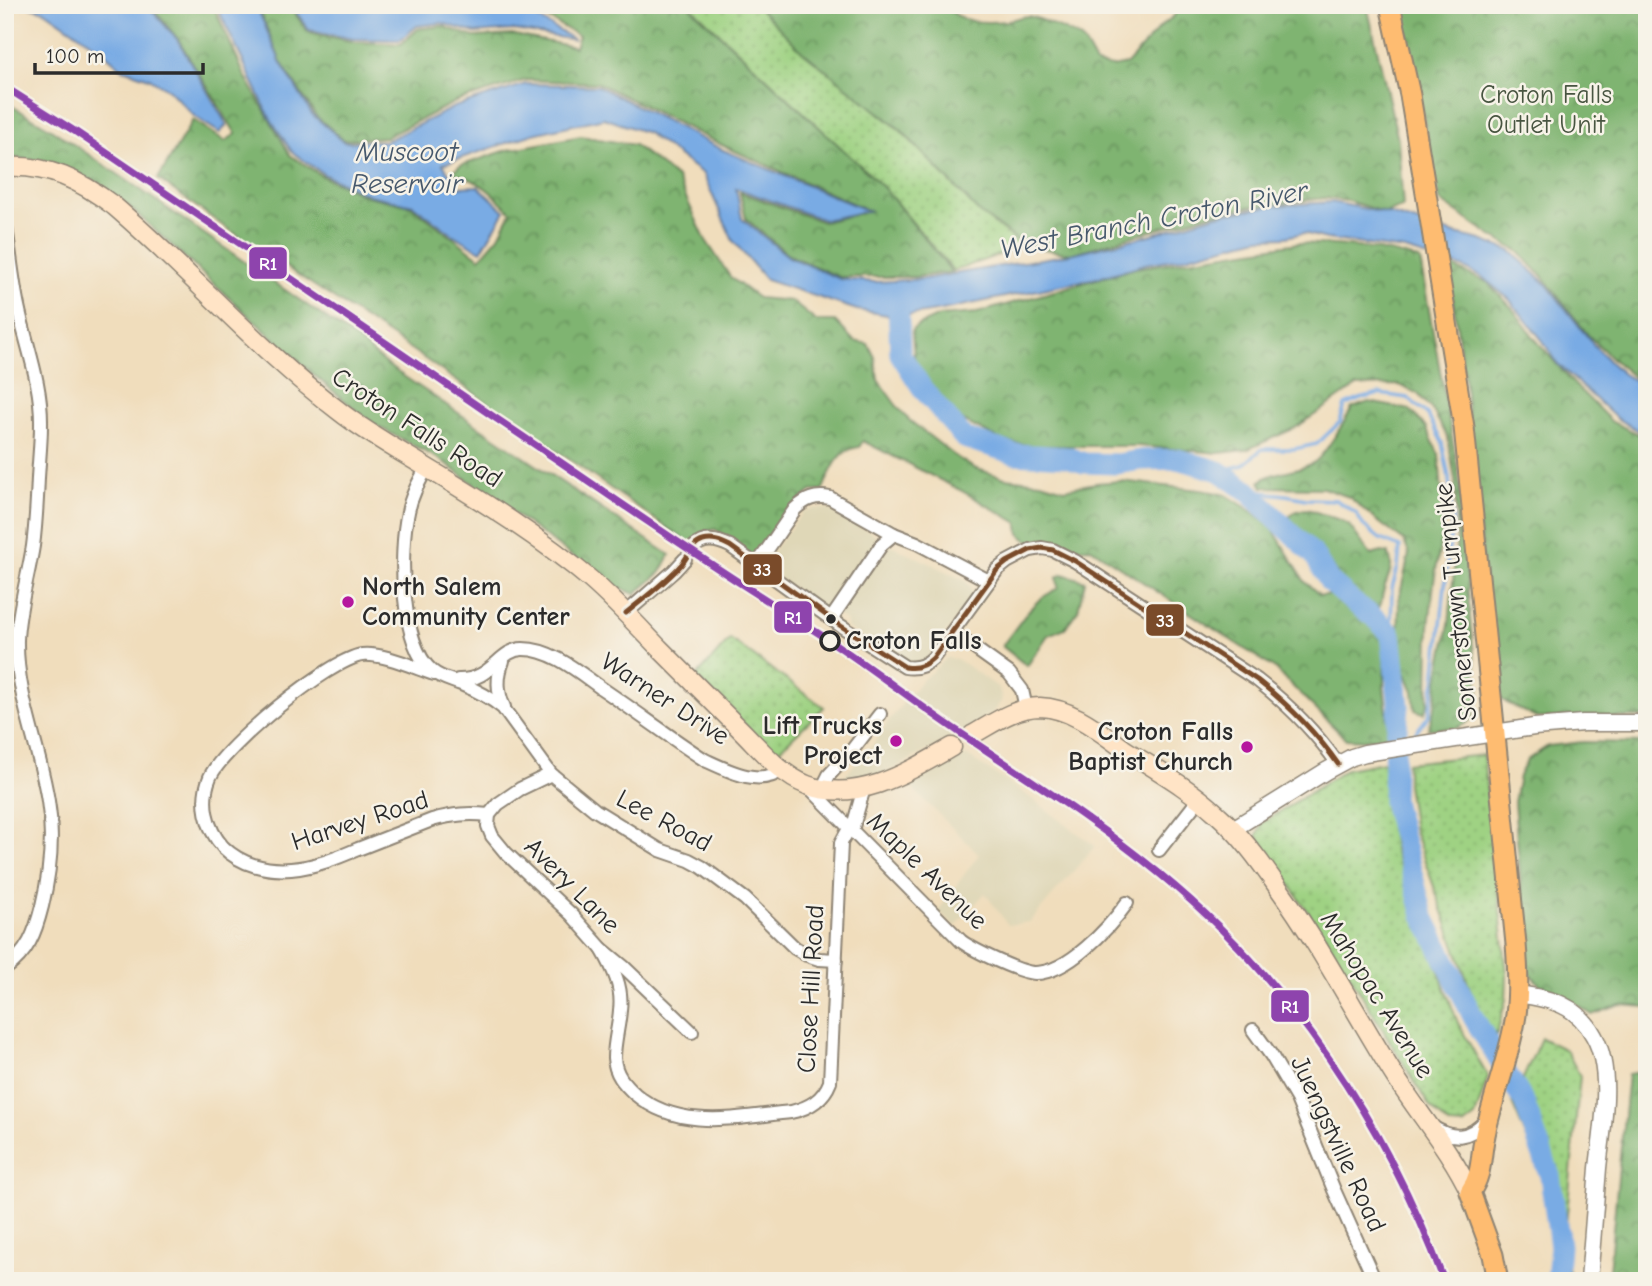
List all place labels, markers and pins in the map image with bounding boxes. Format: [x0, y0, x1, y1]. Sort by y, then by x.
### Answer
place label: North Salem Community Center [362, 572, 570, 632]
marker: North Salem Community Center [340, 594, 356, 610]
unlabelled marker [824, 612, 838, 626]
place label: Croton Falls [846, 626, 981, 656]
marker: Croton Falls [820, 631, 840, 651]
place label: Lift Trucks Project [763, 711, 882, 771]
place label: Croton Falls Baptist Church [1068, 717, 1233, 777]
marker: Lift Trucks Project [888, 733, 904, 749]
marker: Croton Falls Baptist Church [1239, 739, 1255, 755]

